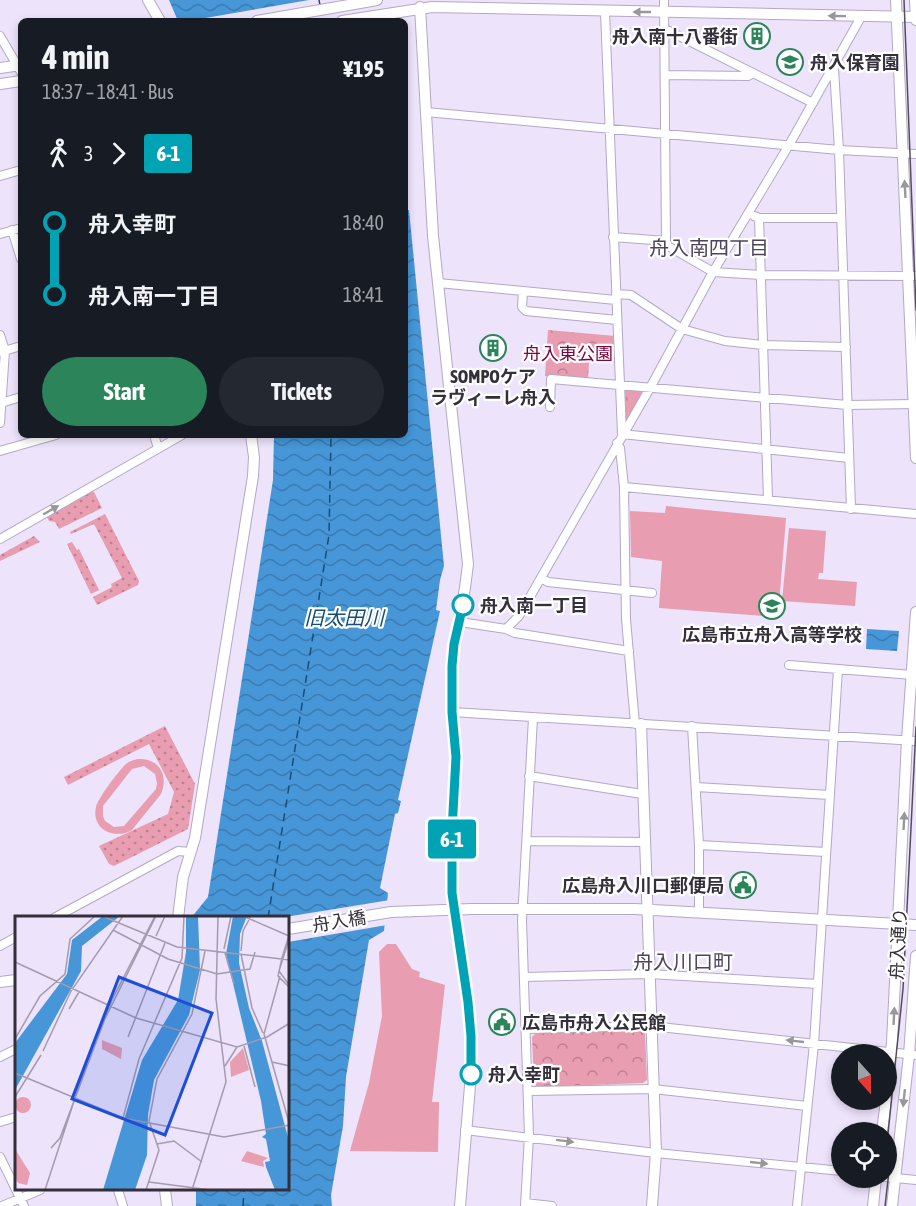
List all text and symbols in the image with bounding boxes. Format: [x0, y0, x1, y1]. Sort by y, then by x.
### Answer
one-way arrow [632, 7, 651, 17]
one-way arrow [827, 11, 846, 21]
building icon: 舟入南十八番街 [742, 21, 772, 51]
place label: 舟入南十八番街 [612, 26, 738, 47]
text: 4 min [42, 38, 109, 76]
school or university icon: 舟入保育園 [775, 47, 805, 77]
place label: 舟入保育園 [810, 52, 900, 73]
text: ¥195 [343, 56, 384, 82]
text: 18:37 – 18:41 · Bus [42, 80, 174, 103]
icon: walk [42, 137, 75, 170]
icon: forward [102, 137, 135, 170]
text: 6-1 [156, 141, 180, 165]
text: 3 [84, 142, 93, 165]
one-way arrow [900, 180, 909, 199]
text: 舟入幸町 [88, 211, 176, 237]
text: 18:40 [343, 211, 384, 234]
district label: 舟入南四丁目 [649, 236, 769, 259]
text: 舟入南一丁目 [88, 283, 220, 309]
text: 18:41 [343, 283, 384, 306]
building icon: SOMPOケア ラヴィーレ舟入 [478, 333, 508, 363]
park label: 舟入東公園 [523, 343, 613, 364]
button: Start [42, 357, 207, 426]
button: Tickets [219, 357, 384, 426]
place label: SOMPOケア ラヴィーレ舟入 [430, 366, 556, 408]
one-way arrow [43, 505, 60, 515]
school or university icon: 広島市立舟入高等学校 [757, 591, 787, 621]
marker: 舟入南一丁目 [452, 594, 474, 616]
place label: 舟入南一丁目 [480, 595, 588, 616]
water label: 旧太田川 [304, 606, 386, 629]
place label: 広島市立舟入高等学校 [682, 624, 862, 645]
one-way arrow [899, 811, 908, 830]
line badge: 6-1 [418, 820, 486, 858]
text: 6-1 [440, 827, 464, 851]
public building icon: 広島舟入川口郵便局 [728, 870, 758, 900]
place label: 広島舟入川口郵便局 [562, 875, 724, 896]
street label: 舟入橋 [311, 906, 367, 936]
street label: 舟入通り [886, 907, 910, 981]
inset map [15, 916, 290, 1191]
district label: 舟入川口町 [633, 950, 733, 973]
one-way arrow [889, 1006, 899, 1025]
public building icon: 広島市舟入公民館 [487, 1007, 517, 1037]
place label: 広島市舟入公民館 [522, 1012, 666, 1033]
one-way arrow [786, 1037, 805, 1046]
north arrow [831, 1044, 897, 1110]
map controls [831, 1044, 897, 1188]
marker: 舟入幸町 [460, 1063, 482, 1085]
place label: 舟入幸町 [488, 1064, 560, 1085]
one-way arrow [899, 1089, 909, 1108]
button: locate [831, 1122, 897, 1188]
one-way arrow [556, 1136, 575, 1146]
one-way arrow [749, 1158, 768, 1168]

